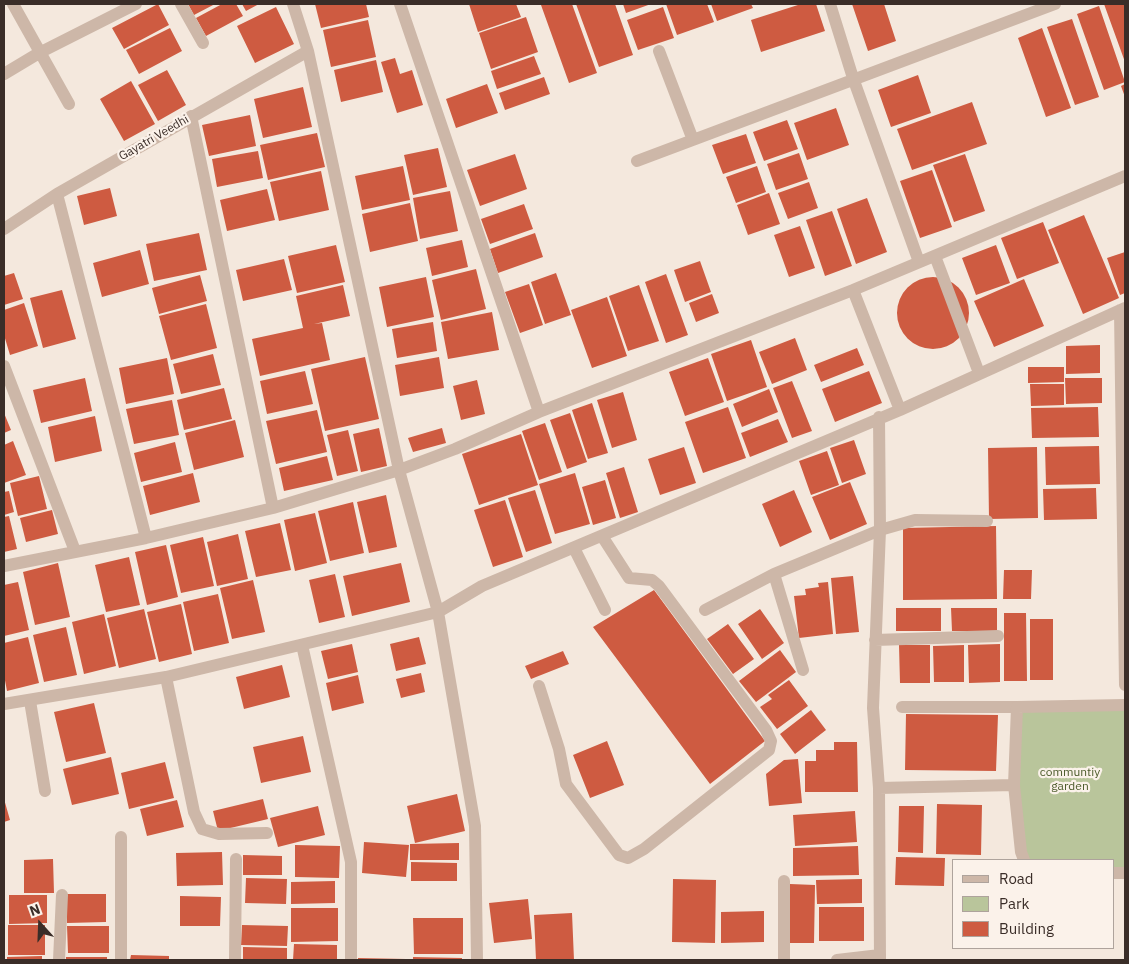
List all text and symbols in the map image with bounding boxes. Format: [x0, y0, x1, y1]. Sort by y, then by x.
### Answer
street label: Gayatri Veedhi [117, 112, 191, 164]
park label: communtiy garden [1040, 766, 1100, 794]
legend [952, 859, 1114, 949]
text: Road [999, 869, 1034, 888]
text: Park [999, 894, 1029, 913]
north arrow [15, 899, 65, 949]
text: N [27, 900, 43, 920]
text: Building [999, 919, 1054, 938]

